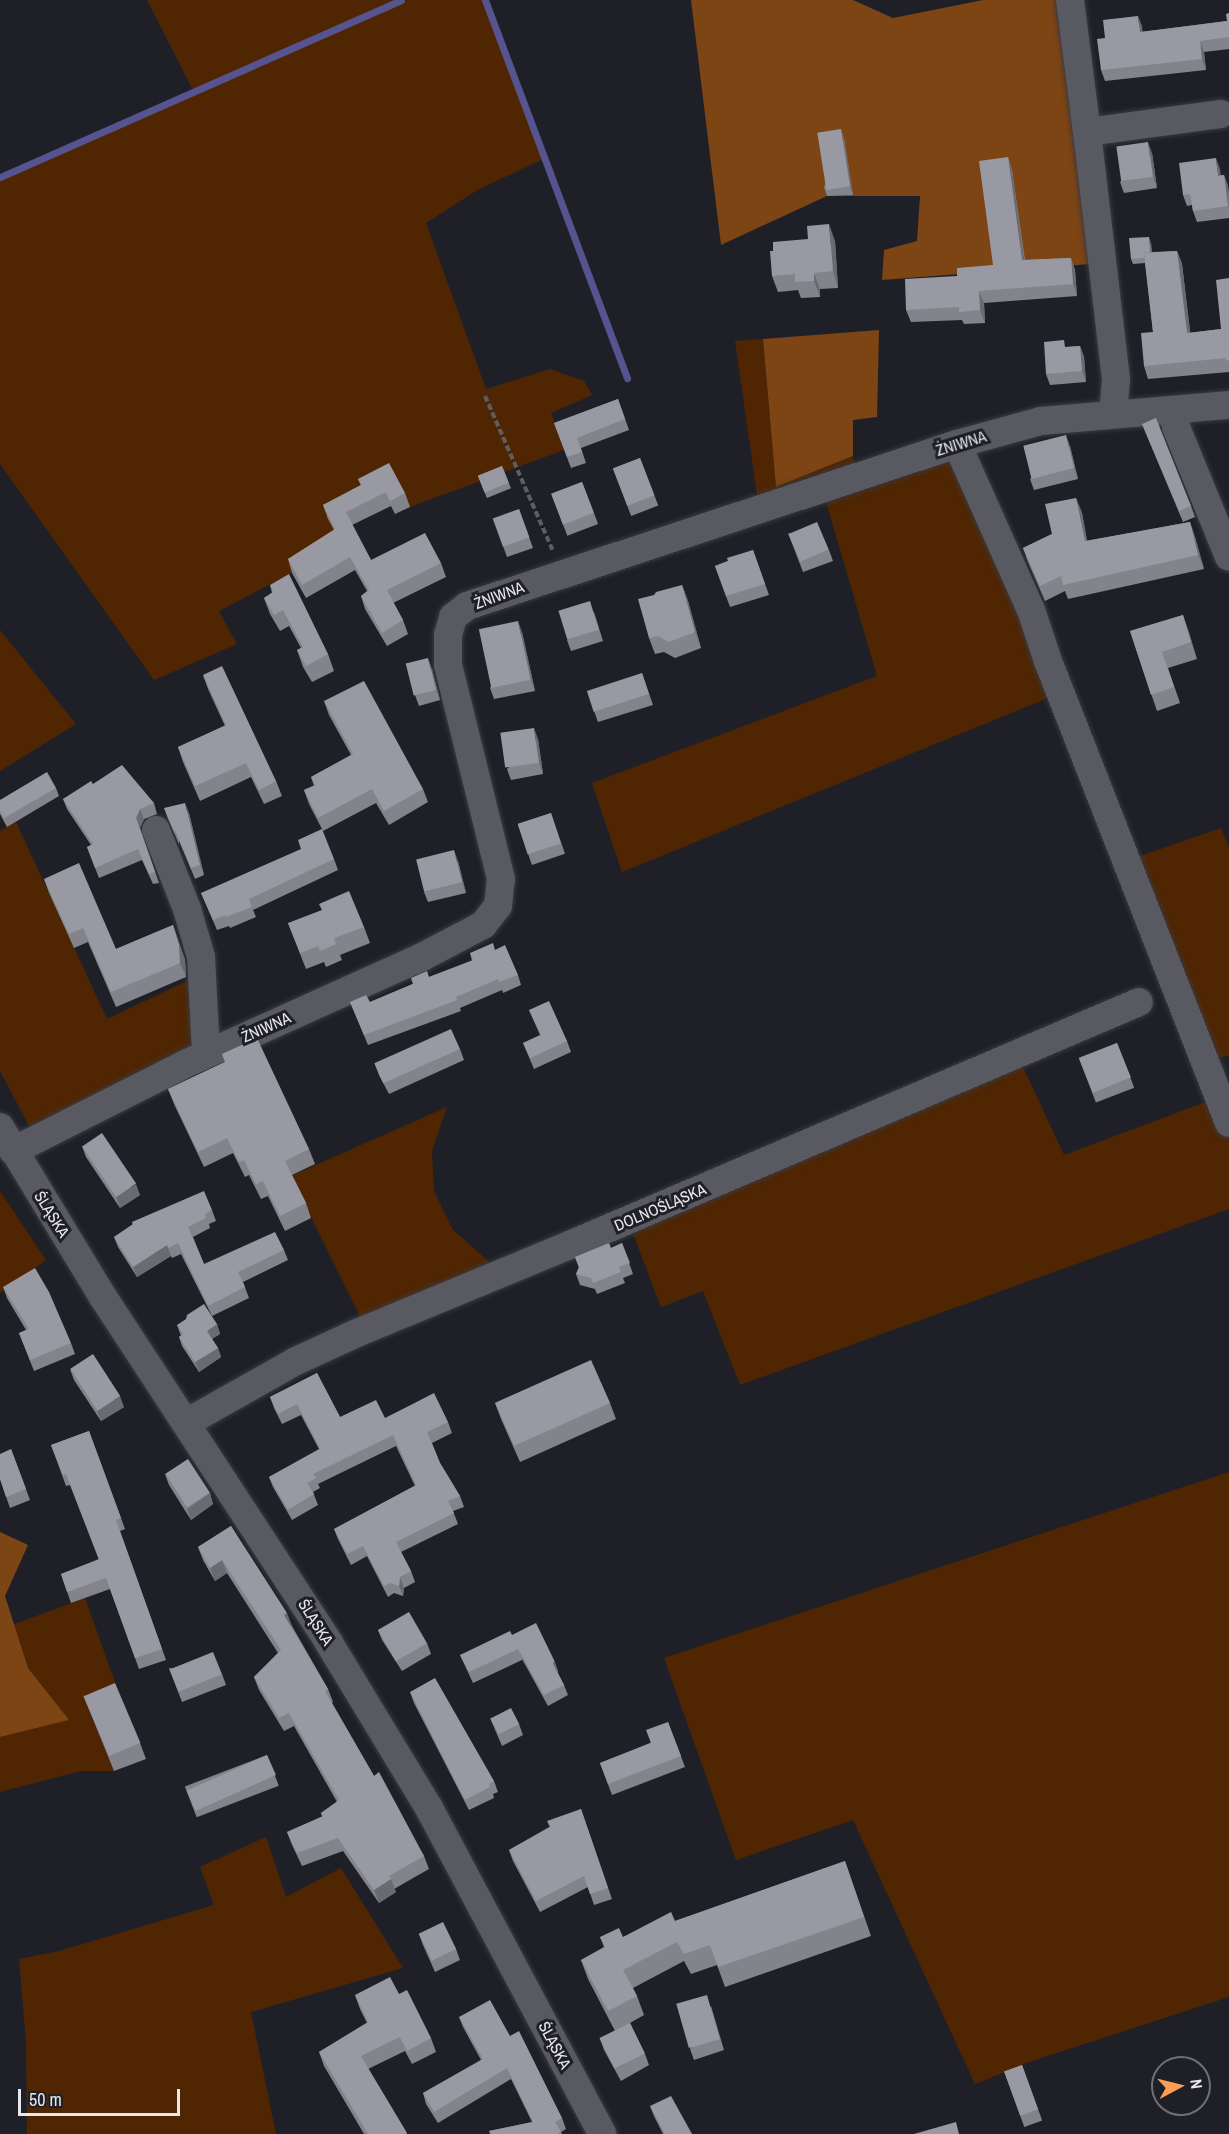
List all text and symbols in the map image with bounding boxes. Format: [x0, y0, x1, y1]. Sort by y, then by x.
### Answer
street label: ŻNIWNA [933, 426, 989, 460]
street label: ŻNIWNA [471, 577, 527, 613]
street label: ŻNIWNA [238, 1008, 294, 1046]
street label: DOLNOŚLĄSKA [611, 1179, 709, 1235]
street label: ŚLĄSKA [30, 1187, 74, 1241]
street label: ŚLĄSKA [294, 1595, 338, 1649]
street label: ŚLĄSKA [535, 2018, 575, 2072]
north arrow [1151, 2056, 1211, 2116]
scale bar [21, 2077, 183, 2115]
text: N [1185, 2078, 1208, 2090]
text: 50 m [29, 2087, 62, 2112]

